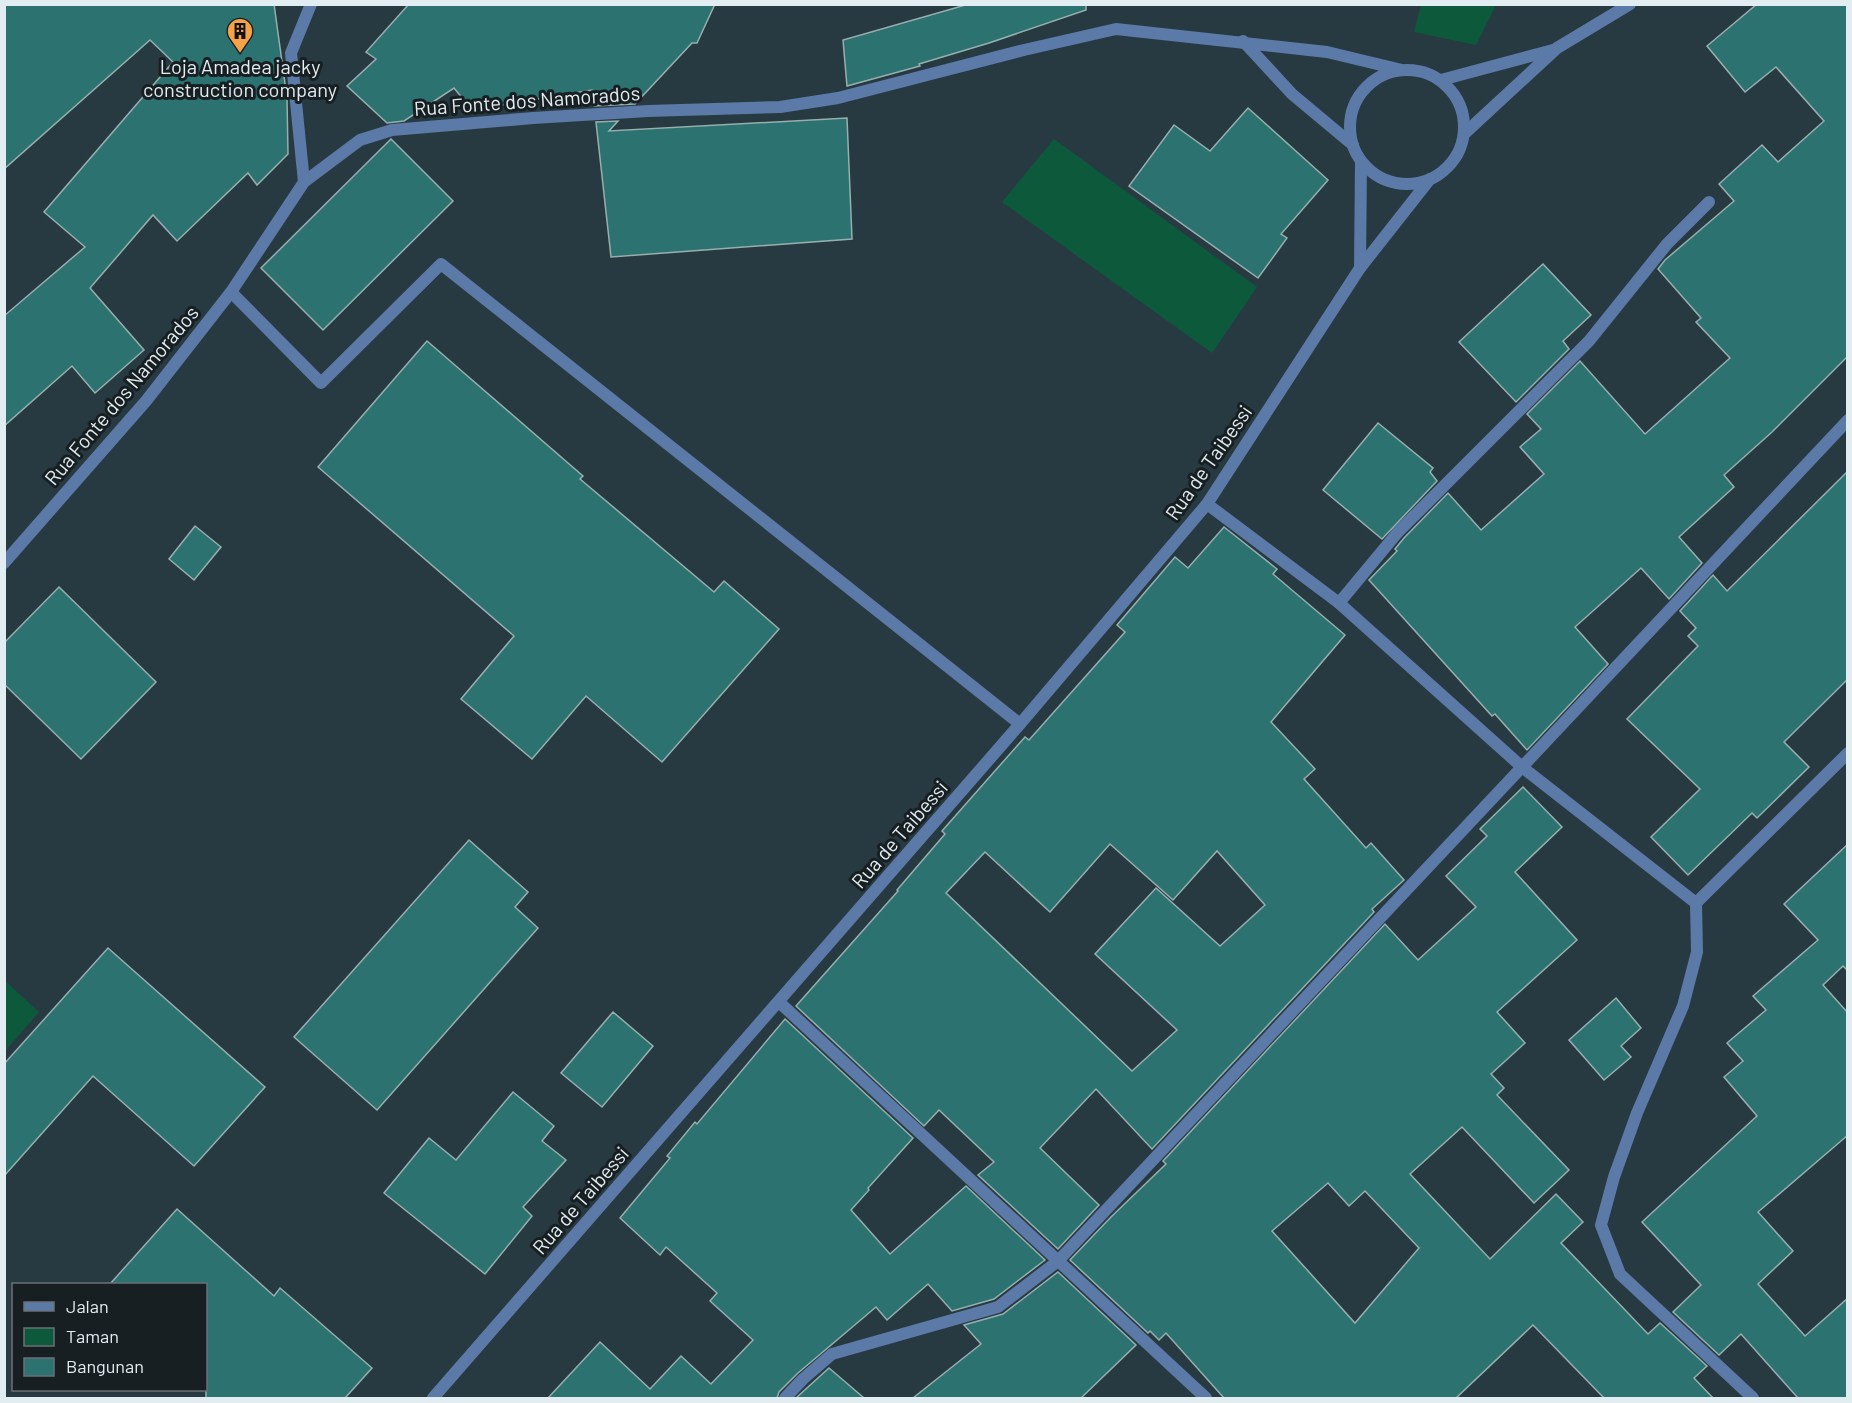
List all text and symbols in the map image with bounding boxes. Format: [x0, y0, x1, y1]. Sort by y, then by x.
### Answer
building icon: Loja Amadea jacky construction company [225, 16, 255, 54]
place label: Loja Amadea jacky construction company [143, 54, 337, 101]
street label: Rua Fonte dos Namorados [413, 80, 641, 120]
street label: Rua Fonte dos Namorados [39, 301, 203, 489]
street label: Rua de Taibessi [1160, 400, 1256, 524]
street label: Rua de Taibessi [846, 775, 952, 893]
street label: Rua de Taibessi [527, 1141, 633, 1259]
legend [12, 1283, 207, 1391]
text: Jalan [66, 1295, 109, 1317]
text: Taman [66, 1325, 119, 1347]
text: Bangunan [66, 1355, 144, 1377]

